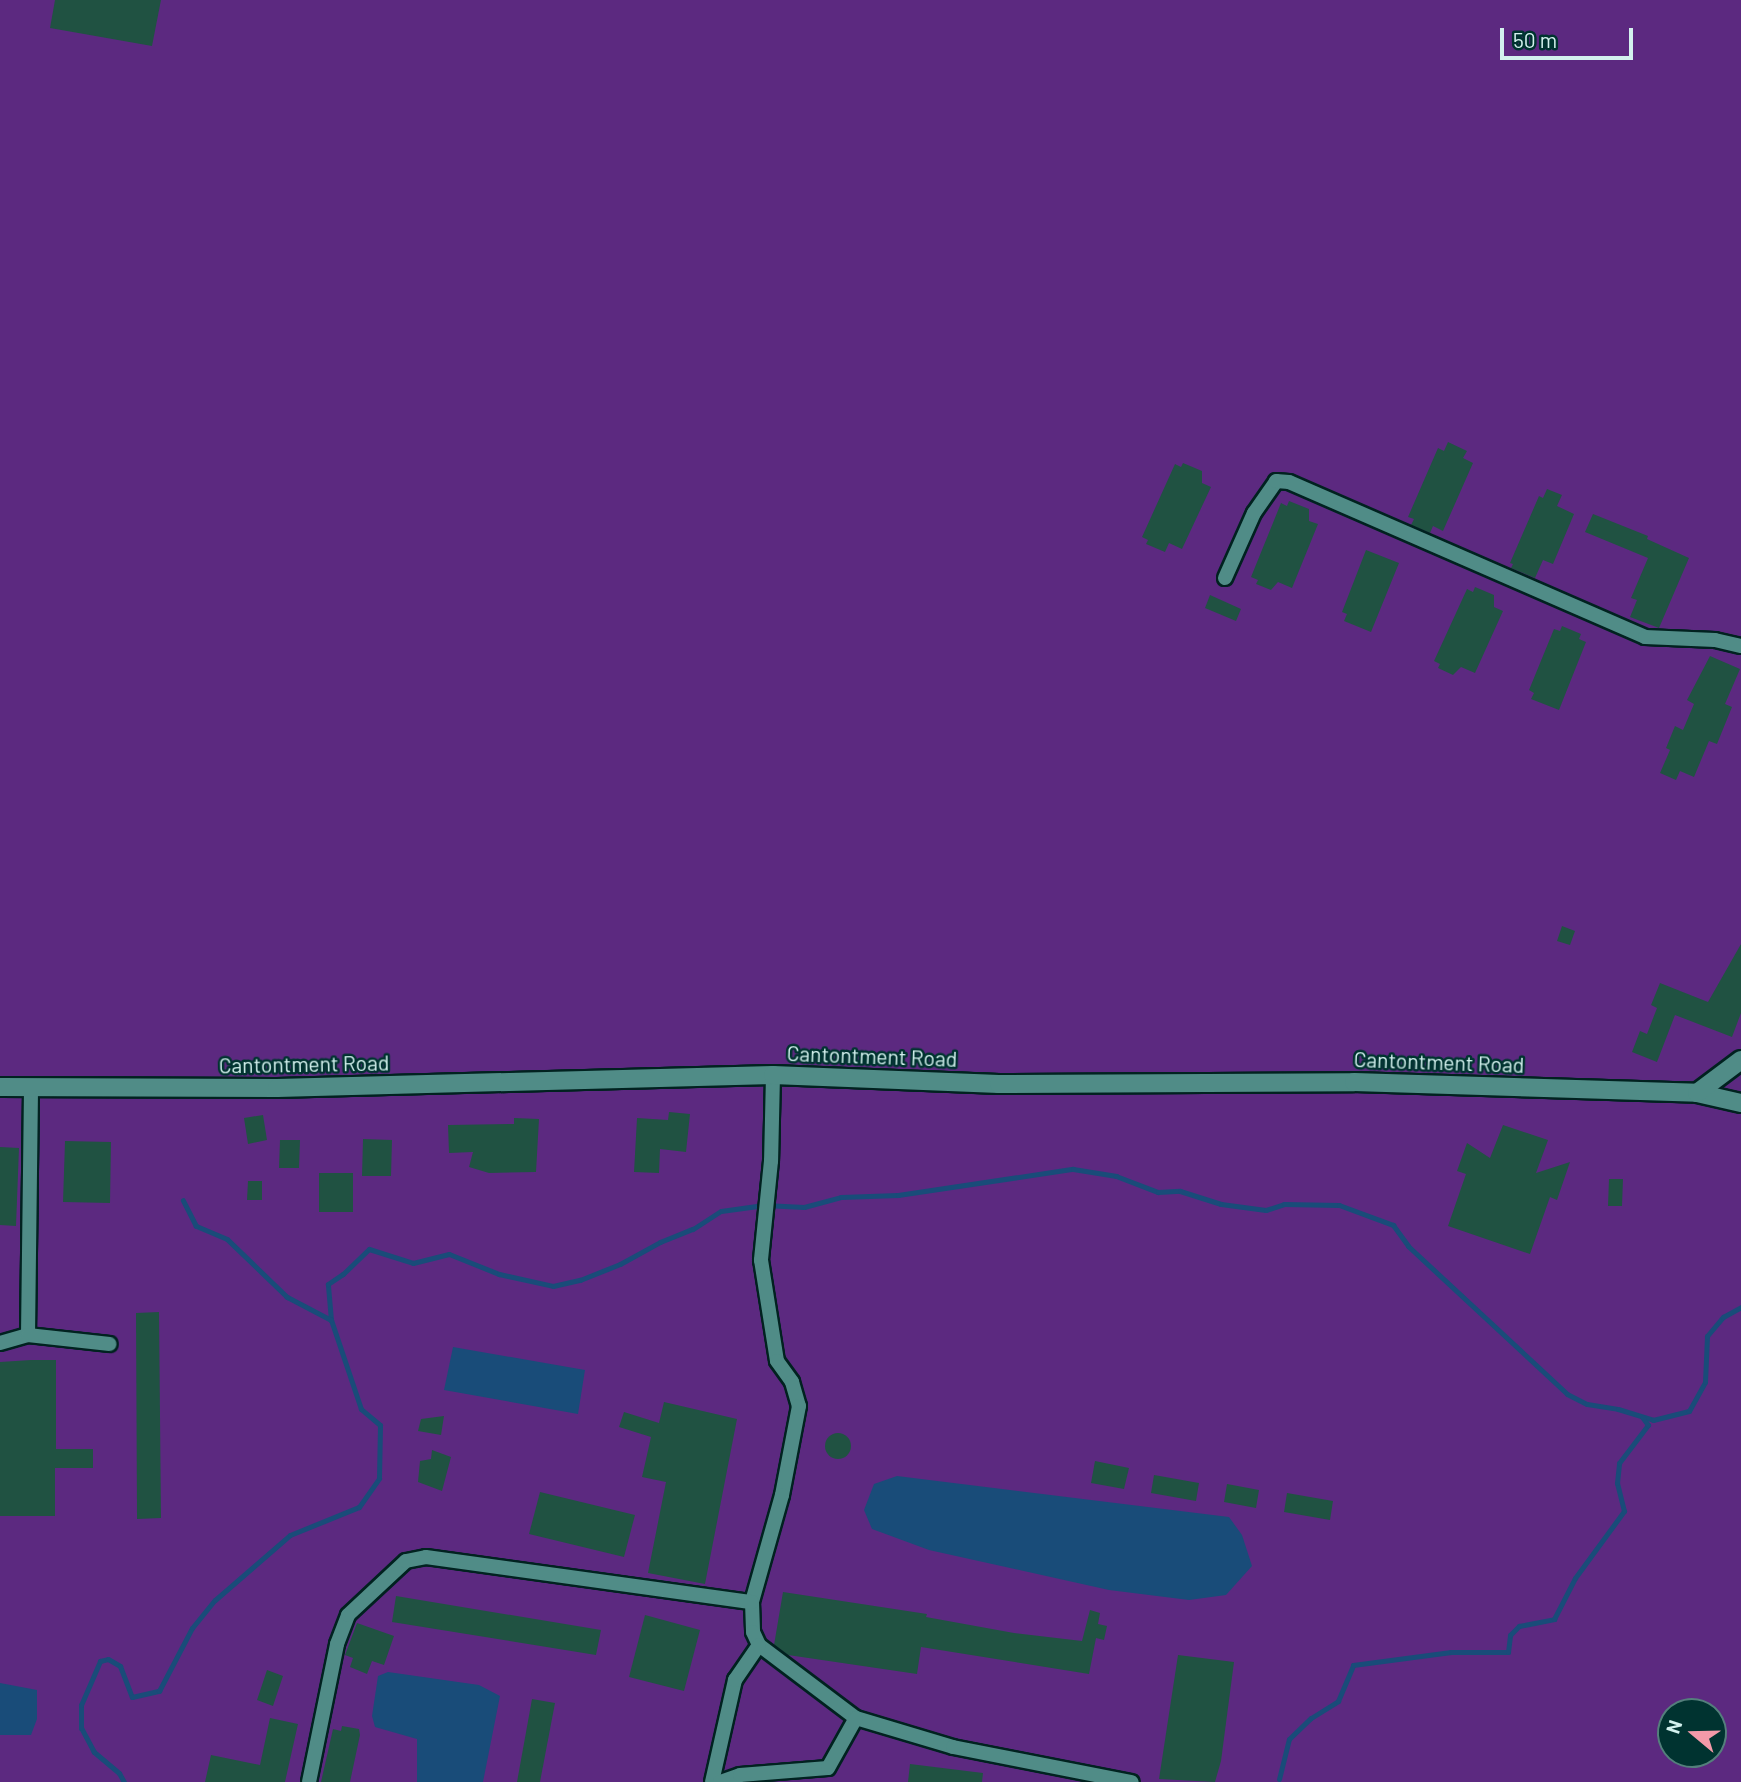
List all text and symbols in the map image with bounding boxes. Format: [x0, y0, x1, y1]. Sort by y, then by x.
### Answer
scale bar [1503, 14, 1636, 58]
text: 50 m [1513, 27, 1557, 52]
street label: Cantontment Road [786, 1040, 958, 1072]
street label: Cantontment Road [1353, 1046, 1525, 1078]
street label: Cantontment Road [219, 1050, 389, 1078]
north arrow [1657, 1698, 1727, 1768]
text: N [1661, 1717, 1686, 1736]

